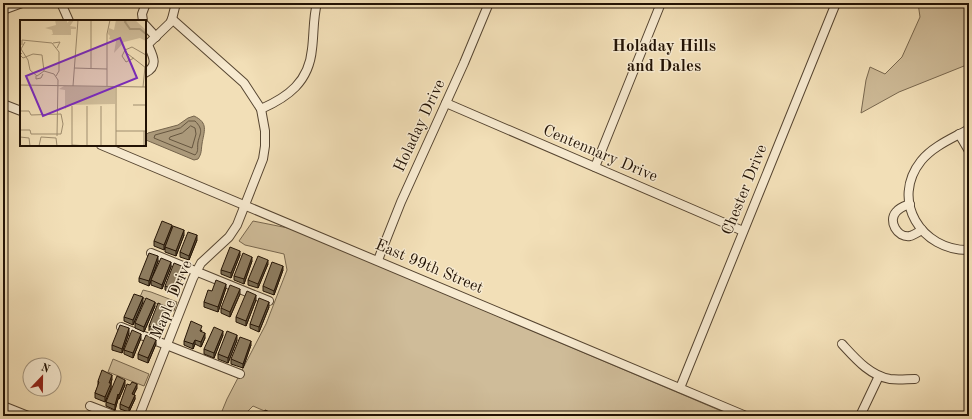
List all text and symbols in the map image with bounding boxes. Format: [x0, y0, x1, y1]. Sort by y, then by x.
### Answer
inset map [20, 20, 146, 146]
district label: Holaday Hills and Dales [612, 38, 716, 75]
street label: Holaday Drive [392, 77, 448, 175]
street label: Centennary Drive [540, 123, 660, 185]
street label: Chester Drive [720, 142, 770, 238]
street label: East 99th Street [373, 237, 486, 297]
street label: Maple Drive [148, 258, 196, 342]
north arrow [22, 357, 62, 397]
text: N [39, 362, 52, 376]

